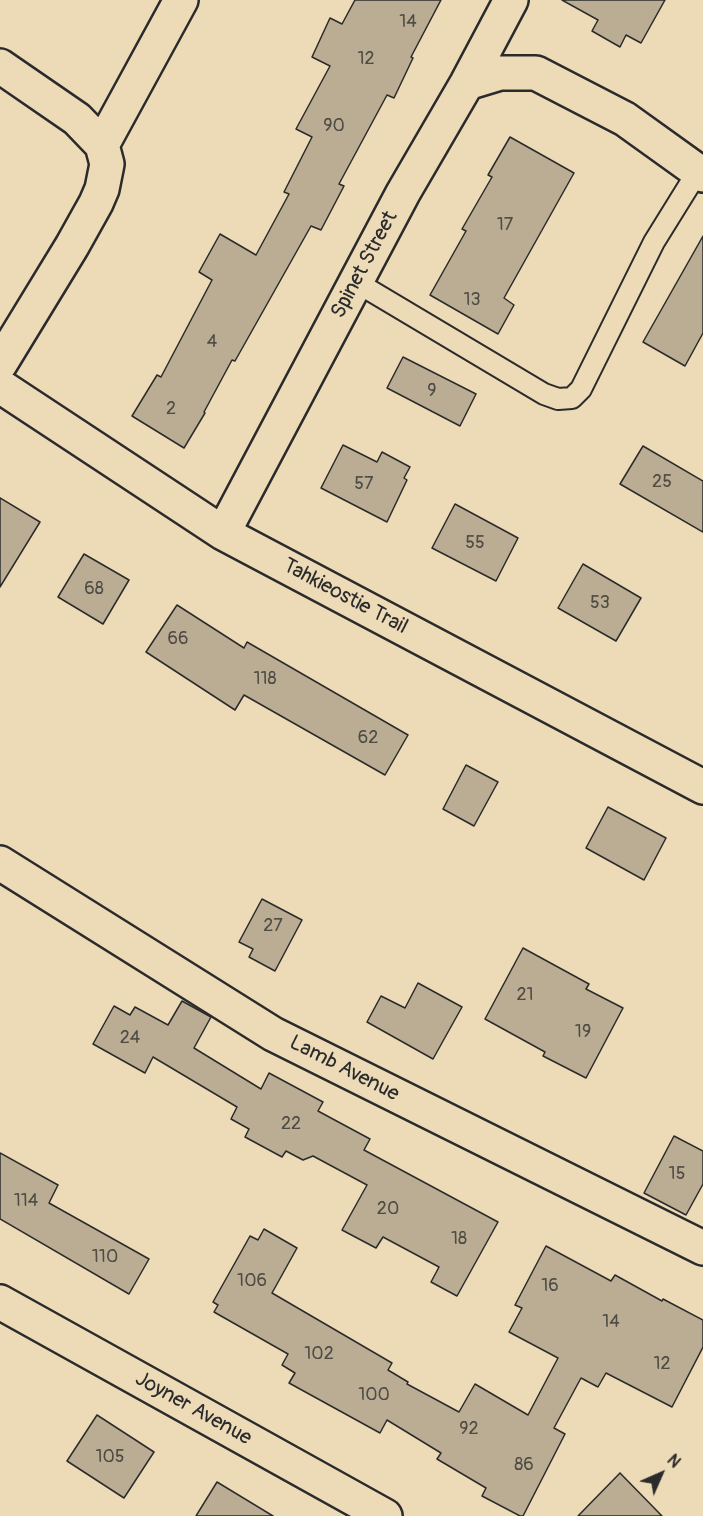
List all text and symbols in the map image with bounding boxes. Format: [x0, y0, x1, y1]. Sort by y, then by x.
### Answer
house number: 14 [399, 11, 417, 33]
house number: 12 [357, 48, 375, 70]
house number: 90 [323, 115, 345, 137]
street label: Spinet Street [326, 207, 404, 323]
house number: 17 [497, 214, 513, 236]
house number: 13 [463, 289, 481, 311]
house number: 4 [207, 331, 217, 353]
house number: 9 [427, 380, 437, 402]
house number: 2 [166, 398, 176, 420]
house number: 25 [652, 471, 672, 493]
house number: 57 [354, 473, 374, 495]
house number: 55 [465, 532, 485, 554]
street label: Tahkieostie Trail [278, 554, 412, 640]
house number: 68 [84, 578, 104, 600]
house number: 53 [590, 592, 610, 614]
house number: 66 [168, 628, 188, 650]
house number: 118 [253, 668, 277, 690]
house number: 62 [358, 727, 378, 749]
house number: 27 [263, 915, 283, 937]
house number: 21 [516, 984, 534, 1006]
house number: 19 [575, 1021, 591, 1043]
house number: 24 [120, 1027, 140, 1049]
street label: Lamb Avenue [285, 1031, 403, 1107]
house number: 22 [281, 1113, 301, 1135]
house number: 15 [669, 1163, 685, 1185]
house number: 114 [14, 1190, 38, 1212]
house number: 20 [377, 1198, 399, 1220]
house number: 18 [451, 1228, 467, 1250]
house number: 110 [92, 1246, 118, 1268]
house number: 106 [237, 1270, 267, 1292]
house number: 16 [541, 1275, 559, 1297]
house number: 14 [602, 1311, 620, 1333]
house number: 102 [304, 1343, 334, 1365]
house number: 12 [653, 1353, 671, 1375]
street label: Joyner Avenue [130, 1367, 256, 1451]
house number: 100 [358, 1384, 390, 1406]
house number: 92 [459, 1418, 479, 1440]
north arrow [631, 1444, 691, 1504]
house number: 105 [95, 1446, 125, 1468]
text: N [663, 1450, 685, 1472]
house number: 86 [514, 1454, 534, 1476]

